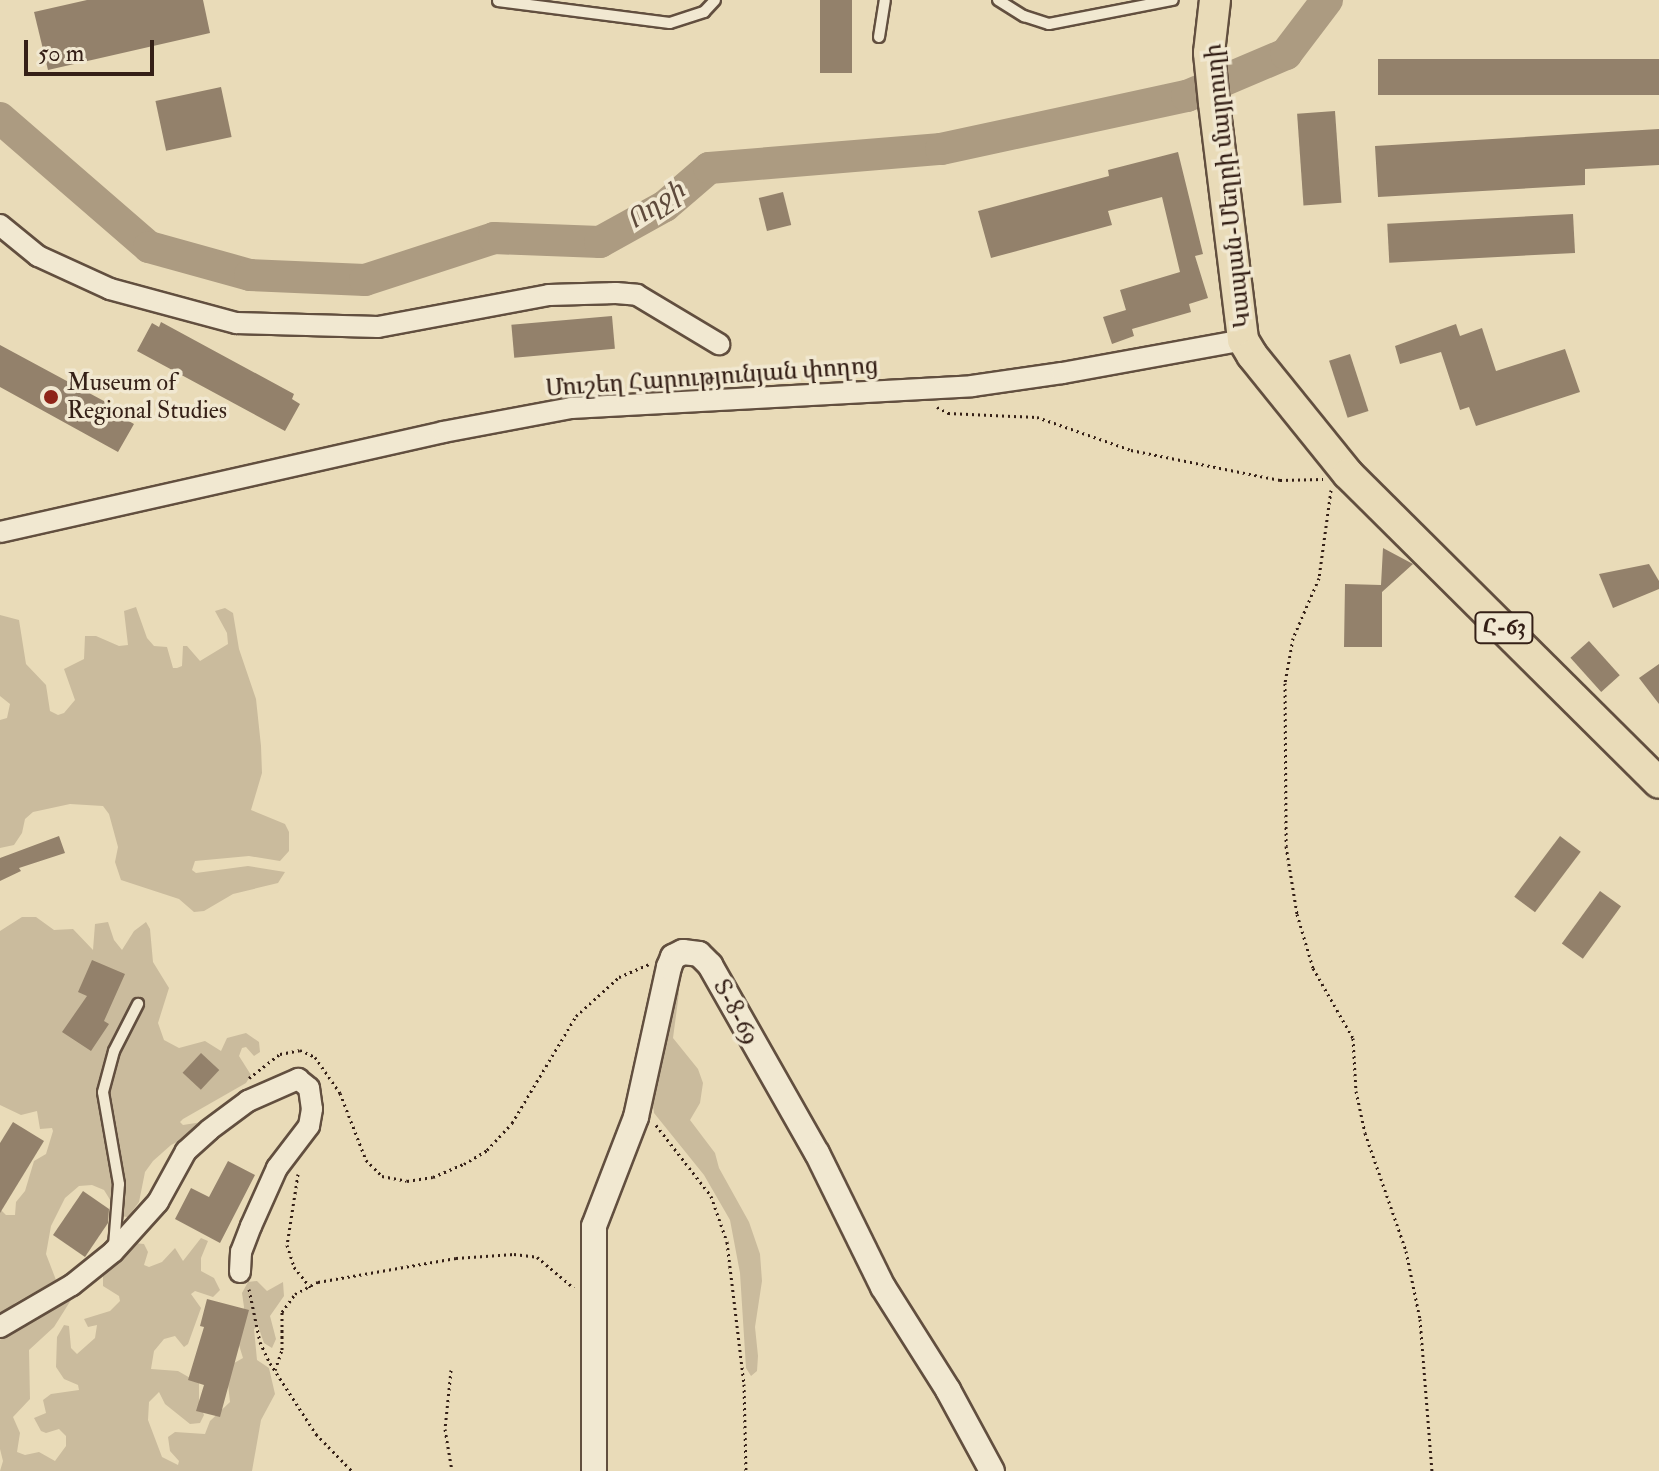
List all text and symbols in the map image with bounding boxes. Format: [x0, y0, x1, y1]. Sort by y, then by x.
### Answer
scale bar [28, 24, 158, 74]
text: 50 m [38, 38, 84, 69]
street label: Կապան-Մեղրի մայրուղի [1199, 43, 1257, 329]
water label: Ողջի [621, 175, 691, 237]
street label: Մուշեղ Հարությունյան փողոց [545, 351, 879, 403]
place label: Museum of Regional Studies [67, 369, 227, 425]
marker: Museum of Regional Studies [42, 388, 60, 406]
road number: Հ-63 [1474, 610, 1534, 646]
street label: Տ-8-69 [707, 974, 765, 1050]

